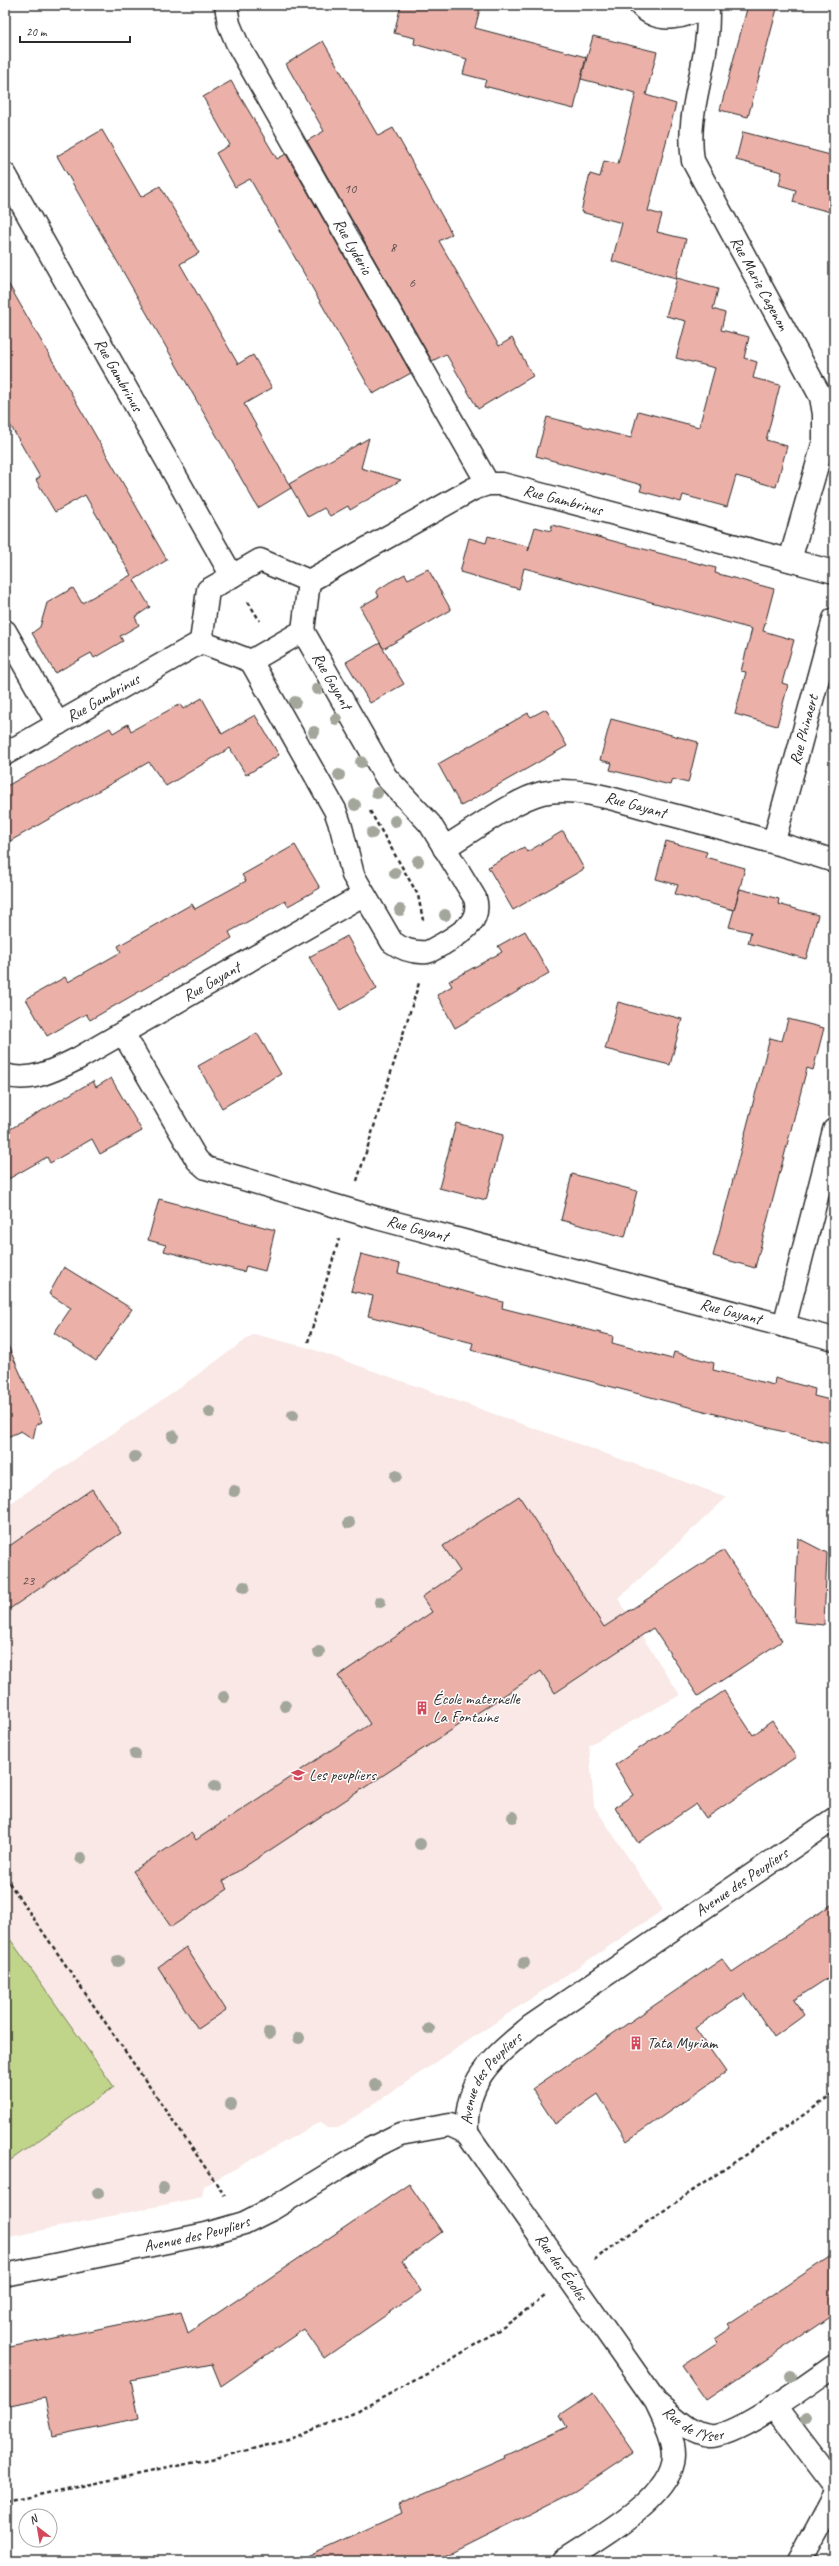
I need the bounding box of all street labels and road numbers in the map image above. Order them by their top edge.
street label: Rue Lyderic [329,215,377,279]
street label: Rue Marie Cagenon [726,233,794,335]
street label: Rue Gambrinus [90,335,148,417]
street label: Rue Gambrinus [521,480,606,521]
street label: Rue Gayant [308,649,358,715]
street label: Rue Gambrinus [63,668,145,727]
street label: Rue Phinaert [785,691,823,767]
street label: Rue Gayant [603,787,671,824]
street label: Rue Gayant [180,956,246,1006]
street label: Rue Gayant [385,1211,453,1247]
street label: Rue Gayant [698,1294,766,1330]
street label: Avenue des Peupliers [691,1842,793,1921]
street label: Avenue des Peupliers [457,2027,527,2125]
street label: Avenue des Peupliers [142,2211,255,2256]
street label: Rue des Écoles [531,2230,593,2306]
street label: Rue de l'Yser [659,2402,727,2446]

